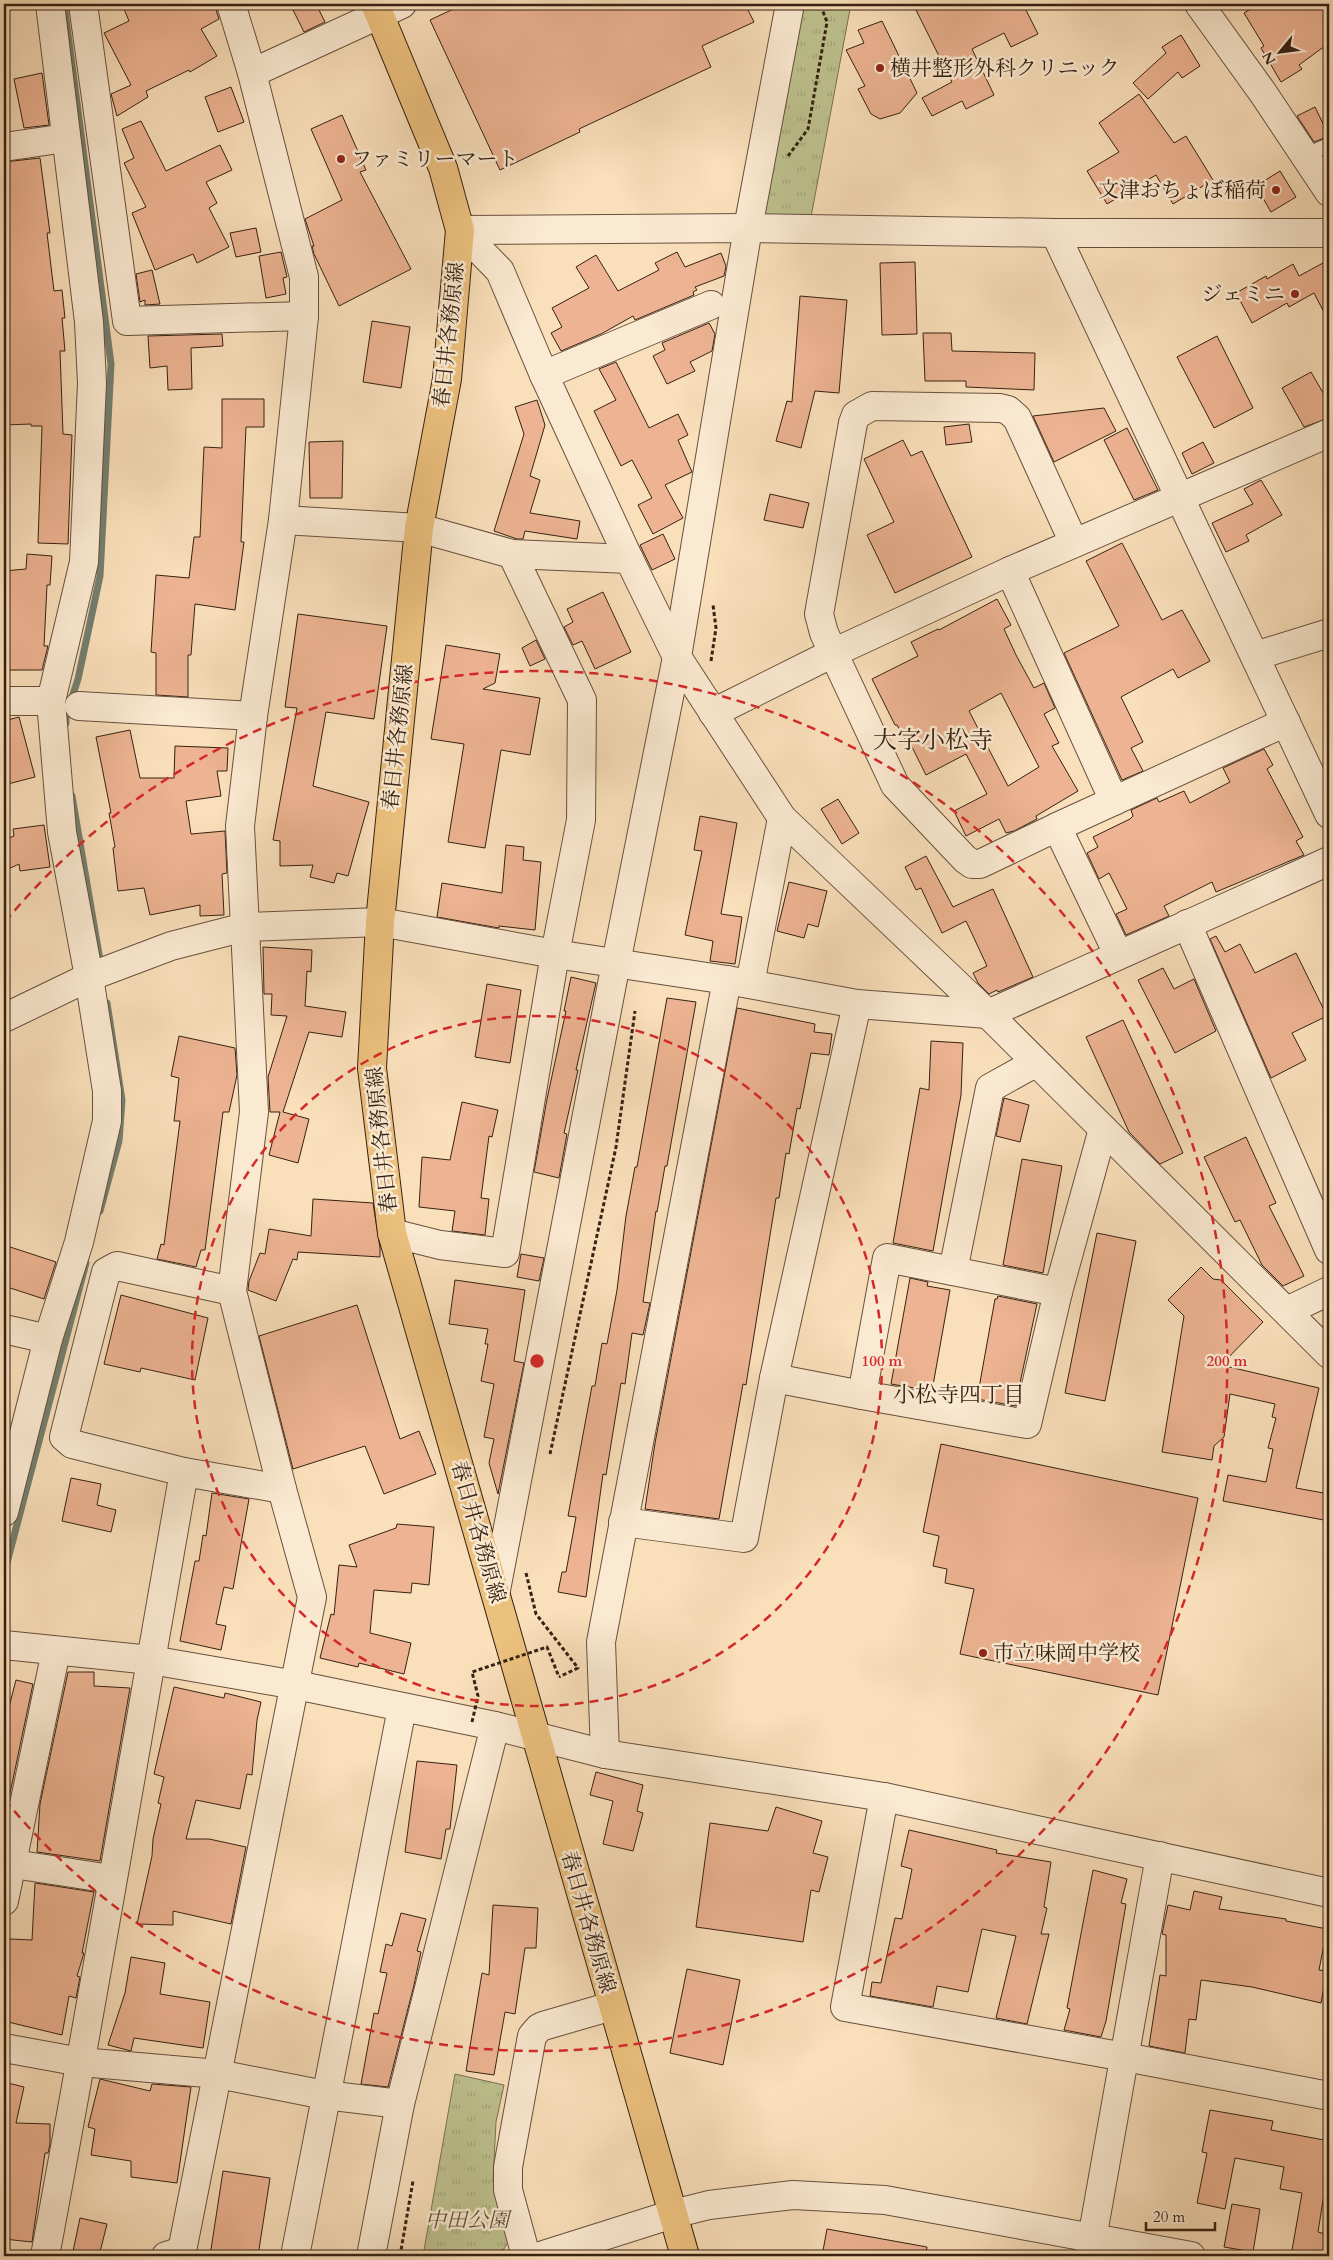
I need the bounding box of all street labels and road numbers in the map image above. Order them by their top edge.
street label: 春日井各務原線 [427,260,471,410]
street label: 春日井各務原線 [376,662,420,812]
street label: 春日井各務原線 [360,1065,404,1215]
street label: 春日井各務原線 [444,1457,512,1607]
street label: 春日井各務原線 [554,1847,622,1997]

